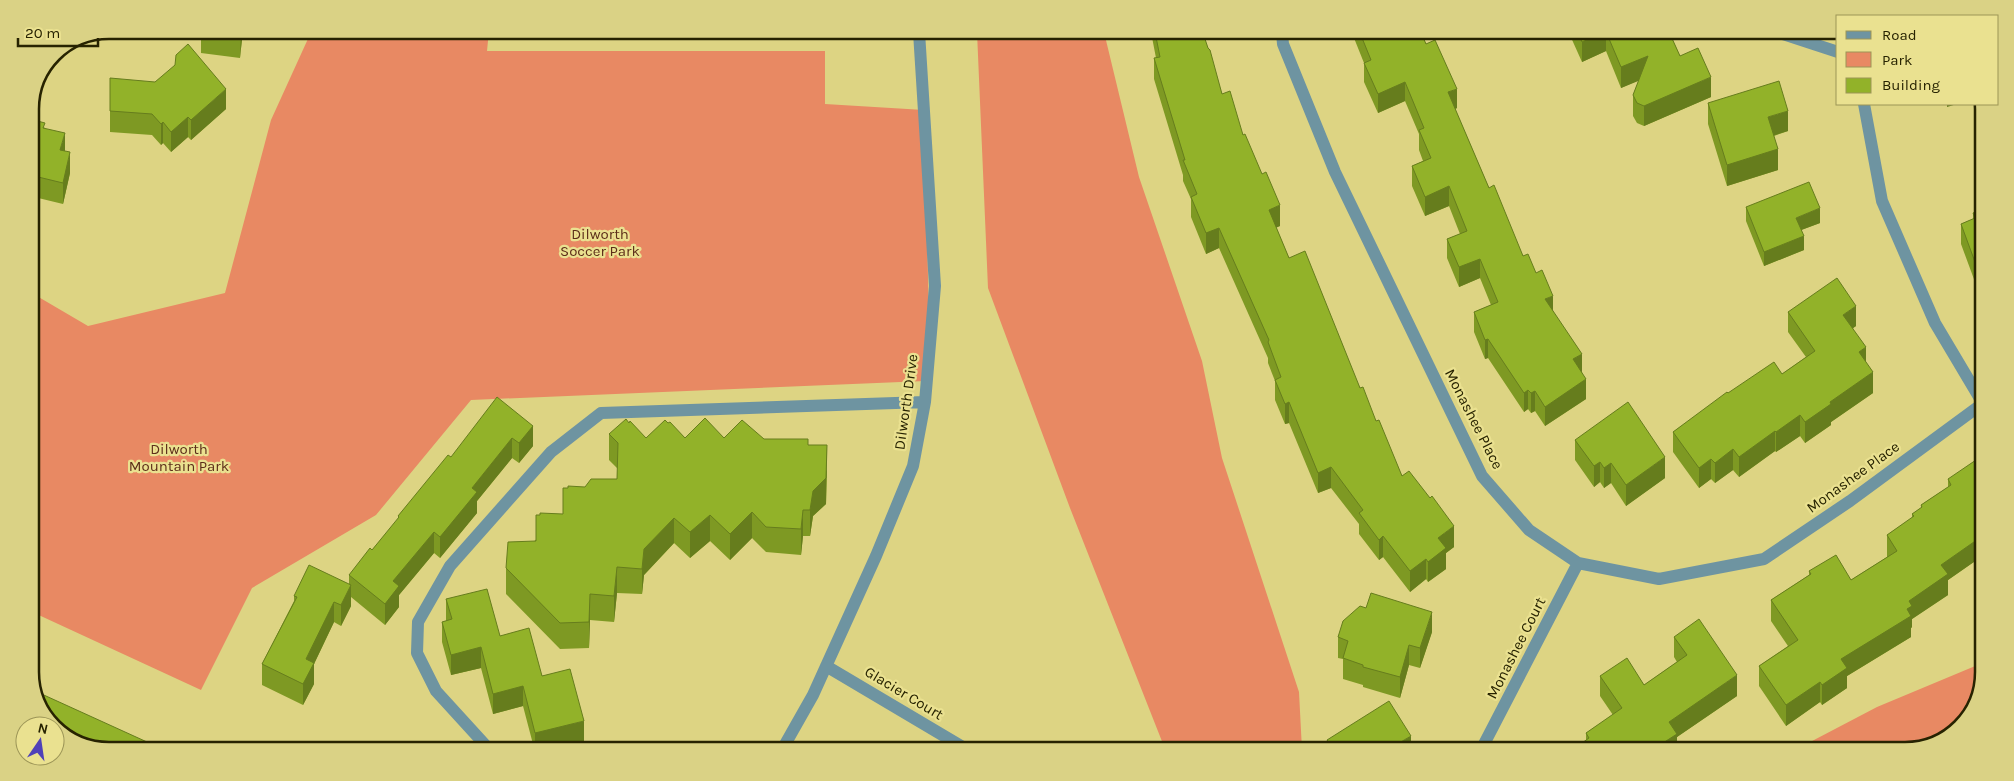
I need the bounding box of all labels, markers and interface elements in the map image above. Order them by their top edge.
scale bar [18,15,98,47]
legend [1836,15,1999,105]
text: 20 m [25,24,60,42]
text: Road [1882,26,1917,44]
text: Park [1882,51,1912,69]
text: Building [1882,76,1940,94]
park label: Dilworth Soccer Park [560,225,640,260]
street label: Dilworth Drive [890,353,922,451]
street label: Monashee Place [1441,366,1507,472]
street label: Monashee Place [1803,437,1903,517]
park label: Dilworth Mountain Park [129,440,229,475]
street label: Monashee Court [1483,594,1550,702]
street label: Glacier Court [861,662,947,724]
north arrow [15,716,65,766]
text: N [36,719,50,738]

